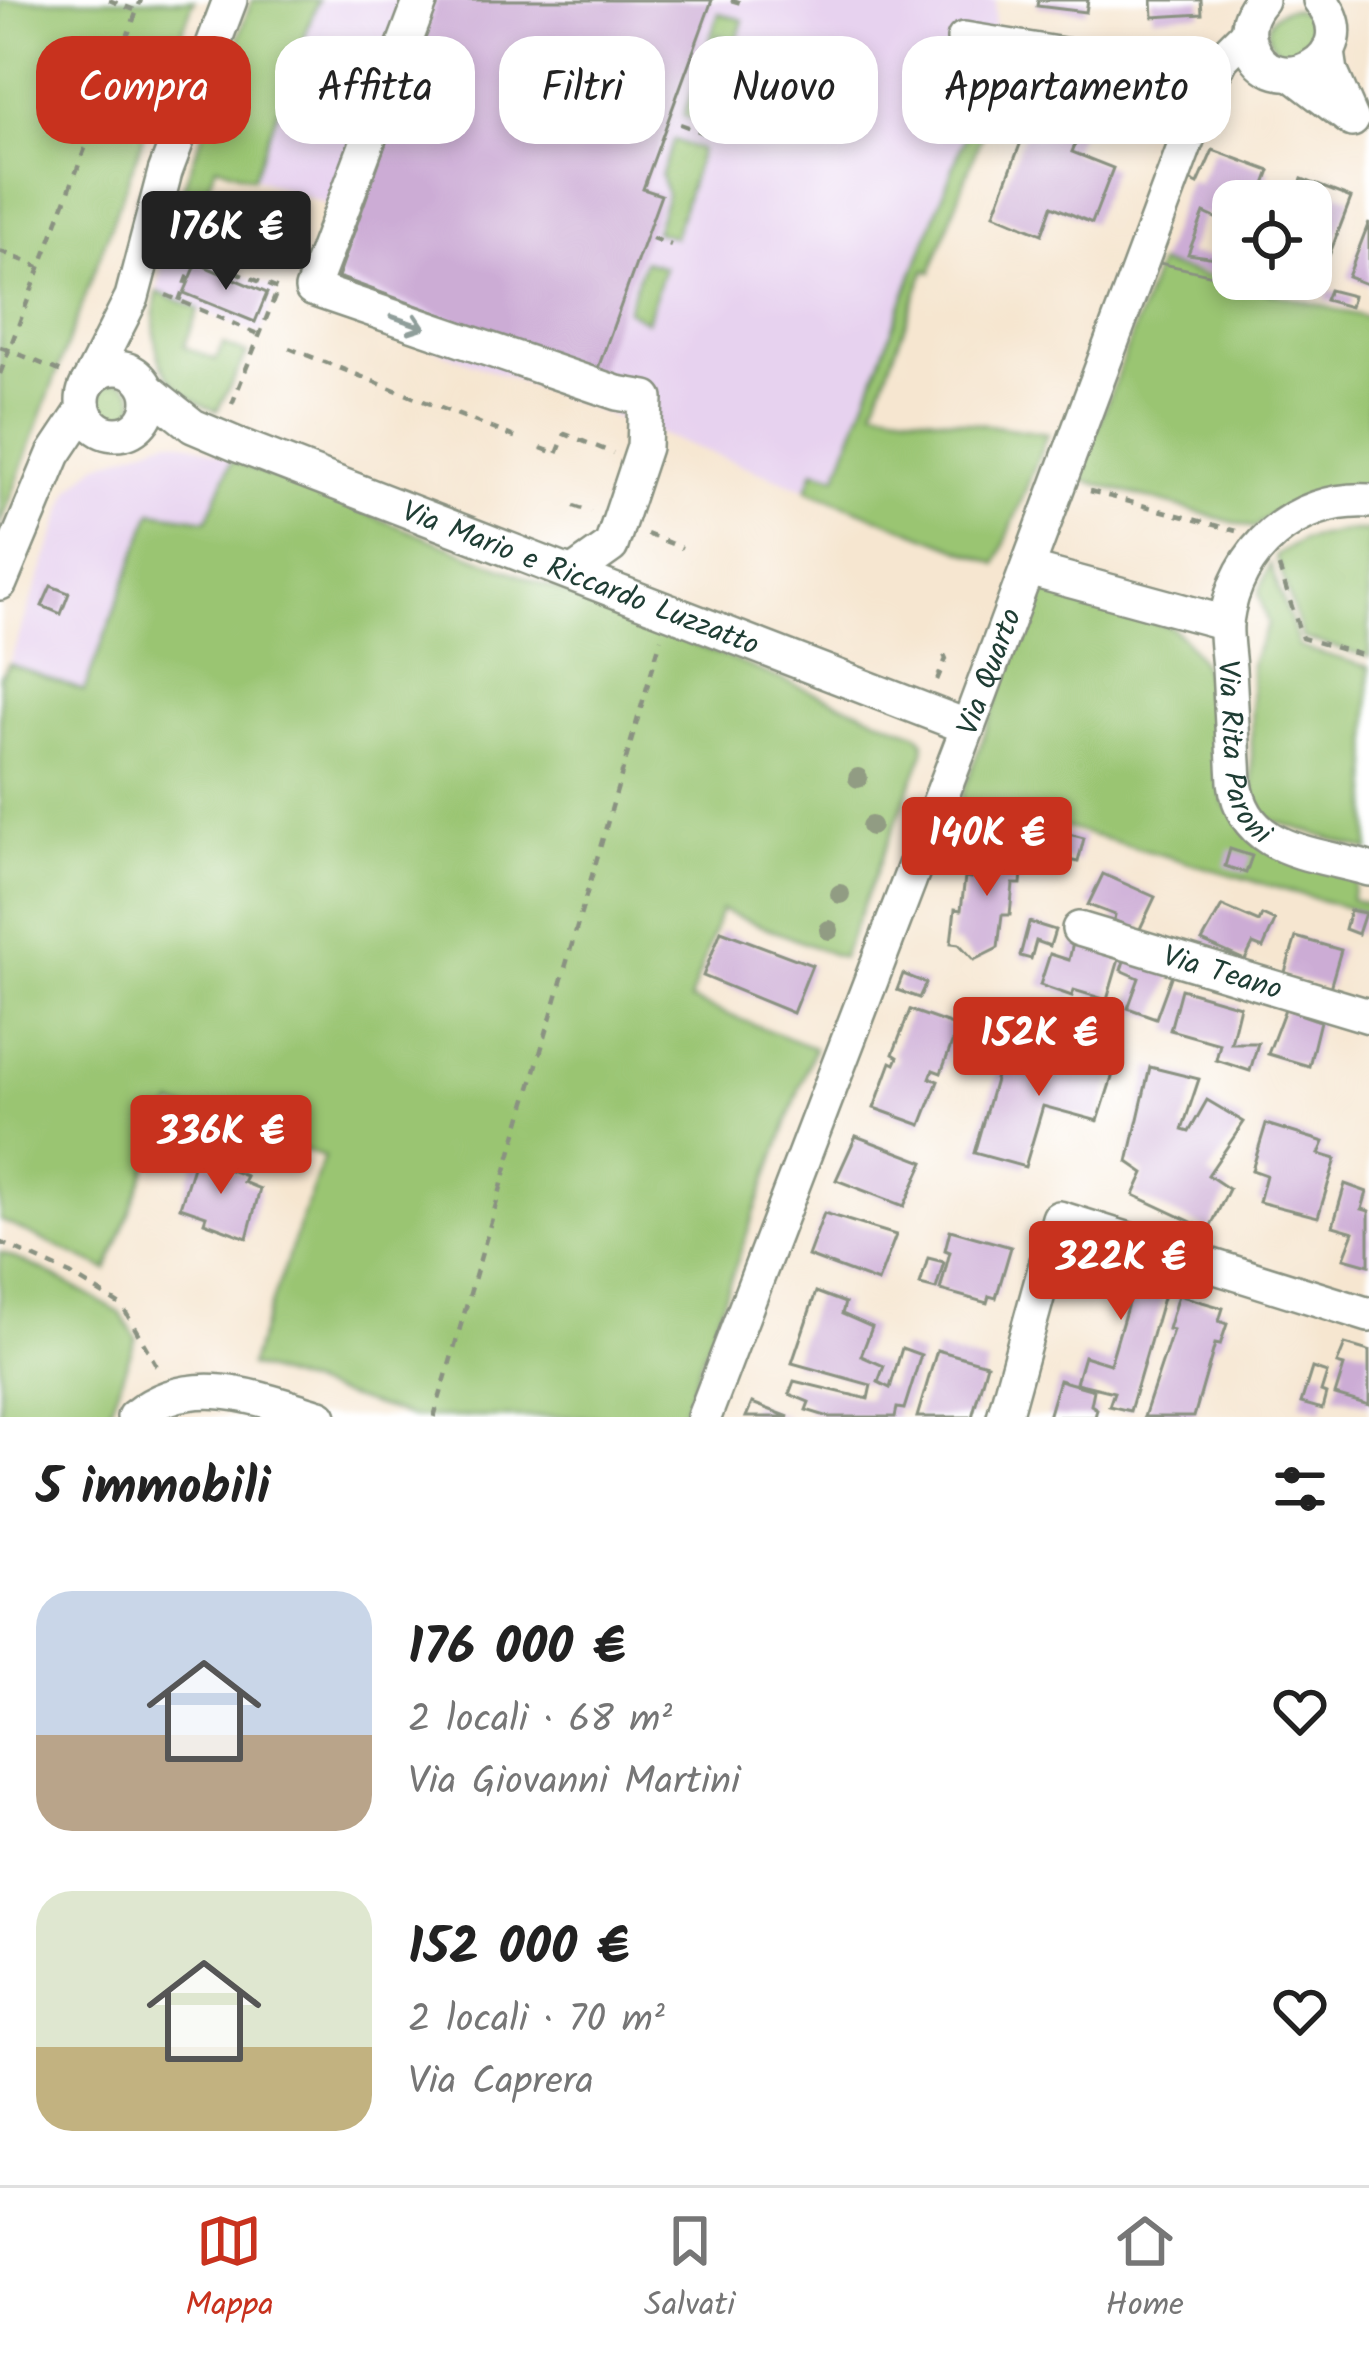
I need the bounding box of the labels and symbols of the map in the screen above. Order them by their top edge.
pin: 176K € [128,191,324,293]
one-way arrow [388,312,426,334]
street label: Via Mario e Riccardo Luzzatto [395,489,766,670]
street label: Via Quarto [945,602,1036,742]
street label: Via Rita Paroni [1202,659,1282,860]
pin: 140K € [889,797,1085,899]
street label: Via Teano [1157,933,1288,1015]
pin: 152K € [941,997,1137,1099]
pin: 336K € [123,1095,319,1197]
pin: 322K € [1023,1221,1219,1323]

